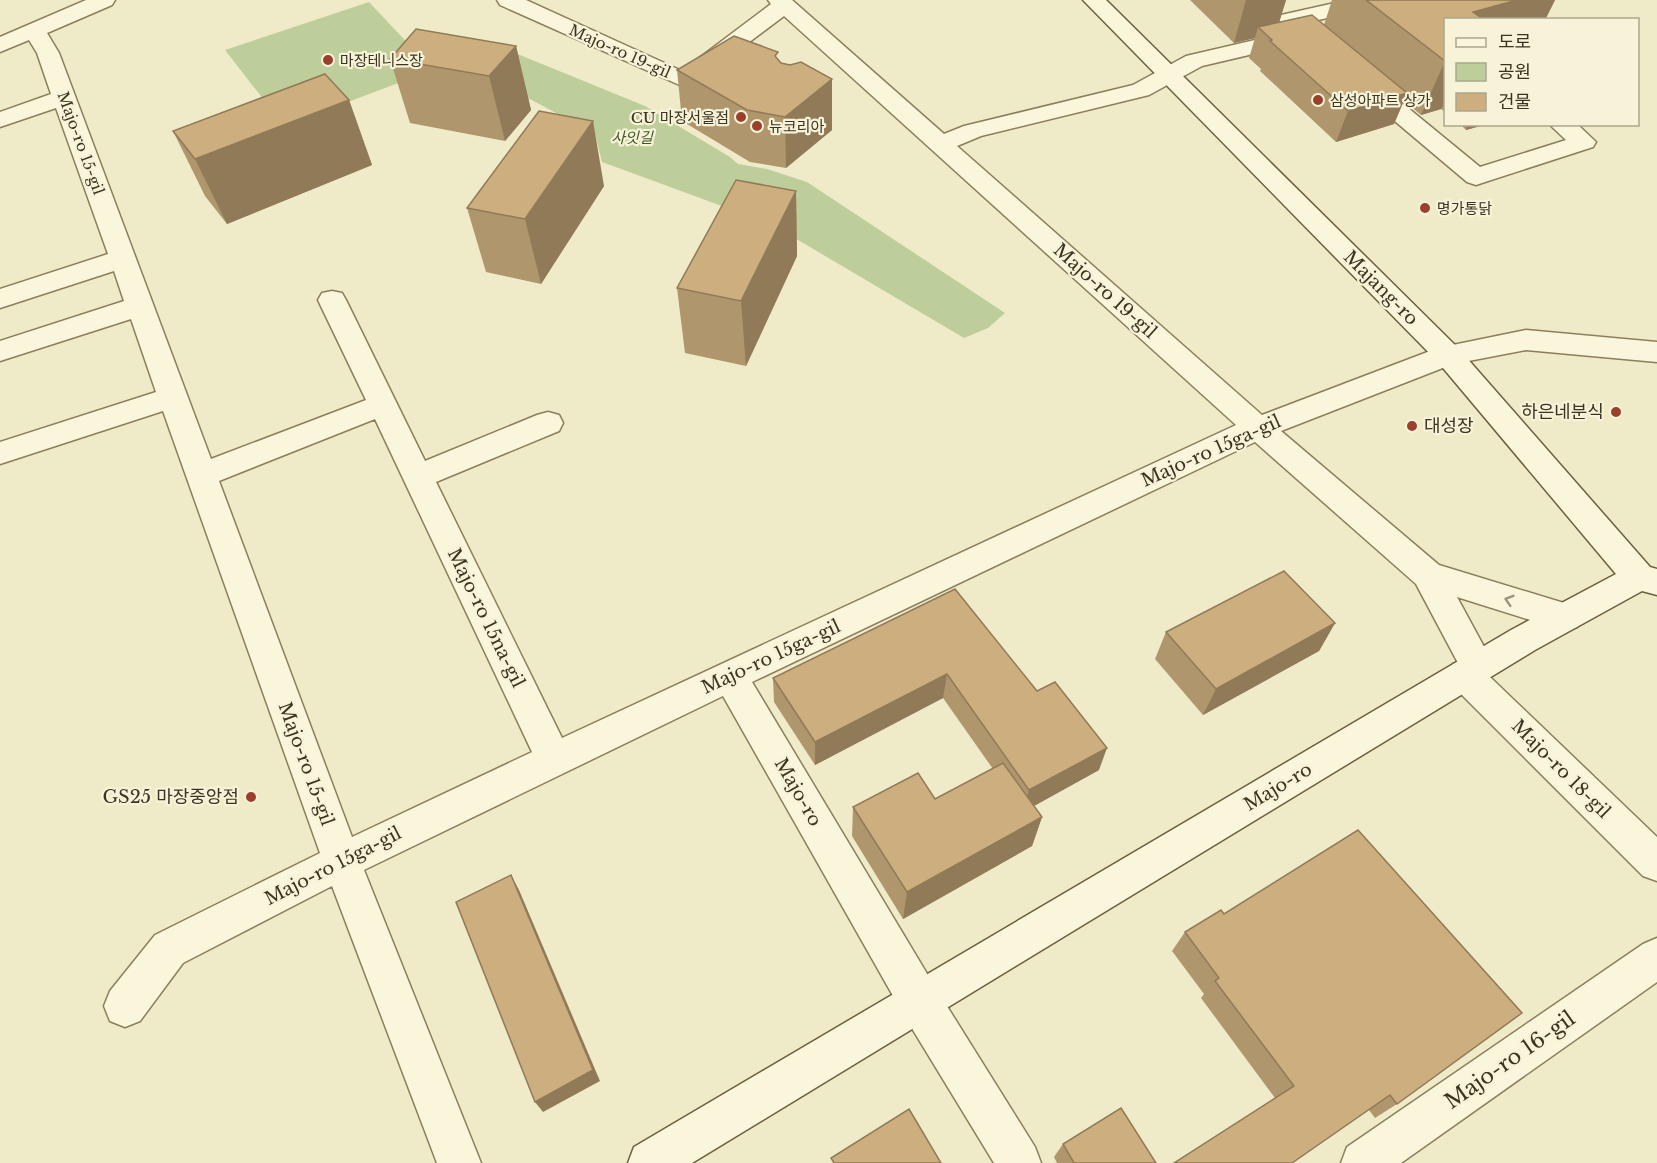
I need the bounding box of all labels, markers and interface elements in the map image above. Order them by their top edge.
legend [1444,18,1639,126]
street label: Majo-ro 19-gil [566,20,674,82]
text: 도로 [1498,31,1531,53]
place label: 마장테니스장 [340,51,423,70]
marker: 마장테니스장 [321,53,335,67]
text: 공원 [1498,61,1531,83]
street label: Majo-ro 15-gil [54,89,108,197]
place label: 삼성아파트 상가 [1330,91,1431,110]
text: 건물 [1498,91,1531,113]
marker: 삼성아파트 상가 [1311,93,1325,107]
place label: CU 마장서울점 [631,108,729,127]
marker: CU 마장서울점 [734,110,748,124]
place label: 뉴코리아 [769,117,824,136]
marker: 뉴코리아 [750,119,764,133]
park label: 사잇길 [611,128,654,147]
place label: 명가통닭 [1437,199,1492,218]
marker: 명가통닭 [1418,201,1432,215]
street label: Majo-ro 19-gil [1049,239,1161,343]
street label: Majang-ro [1339,246,1423,330]
place label: 하은네분식 [1521,401,1604,423]
marker: 하은네분식 [1609,405,1623,419]
street label: Majo-ro 15ga-gil [1138,410,1284,492]
place label: 대성장 [1424,415,1474,437]
marker: 대성장 [1405,419,1419,433]
street label: Majo-ro 15na-gil [443,545,529,691]
one-way arrow [1504,595,1515,607]
street label: Majo-ro 15ga-gil [698,615,844,699]
street label: Majo-ro 15-gil [273,699,339,829]
street label: Majo-ro 18-gil [1507,715,1615,823]
street label: Majo-ro [770,754,826,830]
street label: Majo-ro [1240,758,1316,816]
place label: GS25 마장중앙점 [102,786,239,808]
marker: GS25 마장중앙점 [244,790,258,804]
street label: Majo-ro 15ga-gil [261,822,405,910]
street label: Majo-ro 16-gil [1440,1005,1580,1115]

